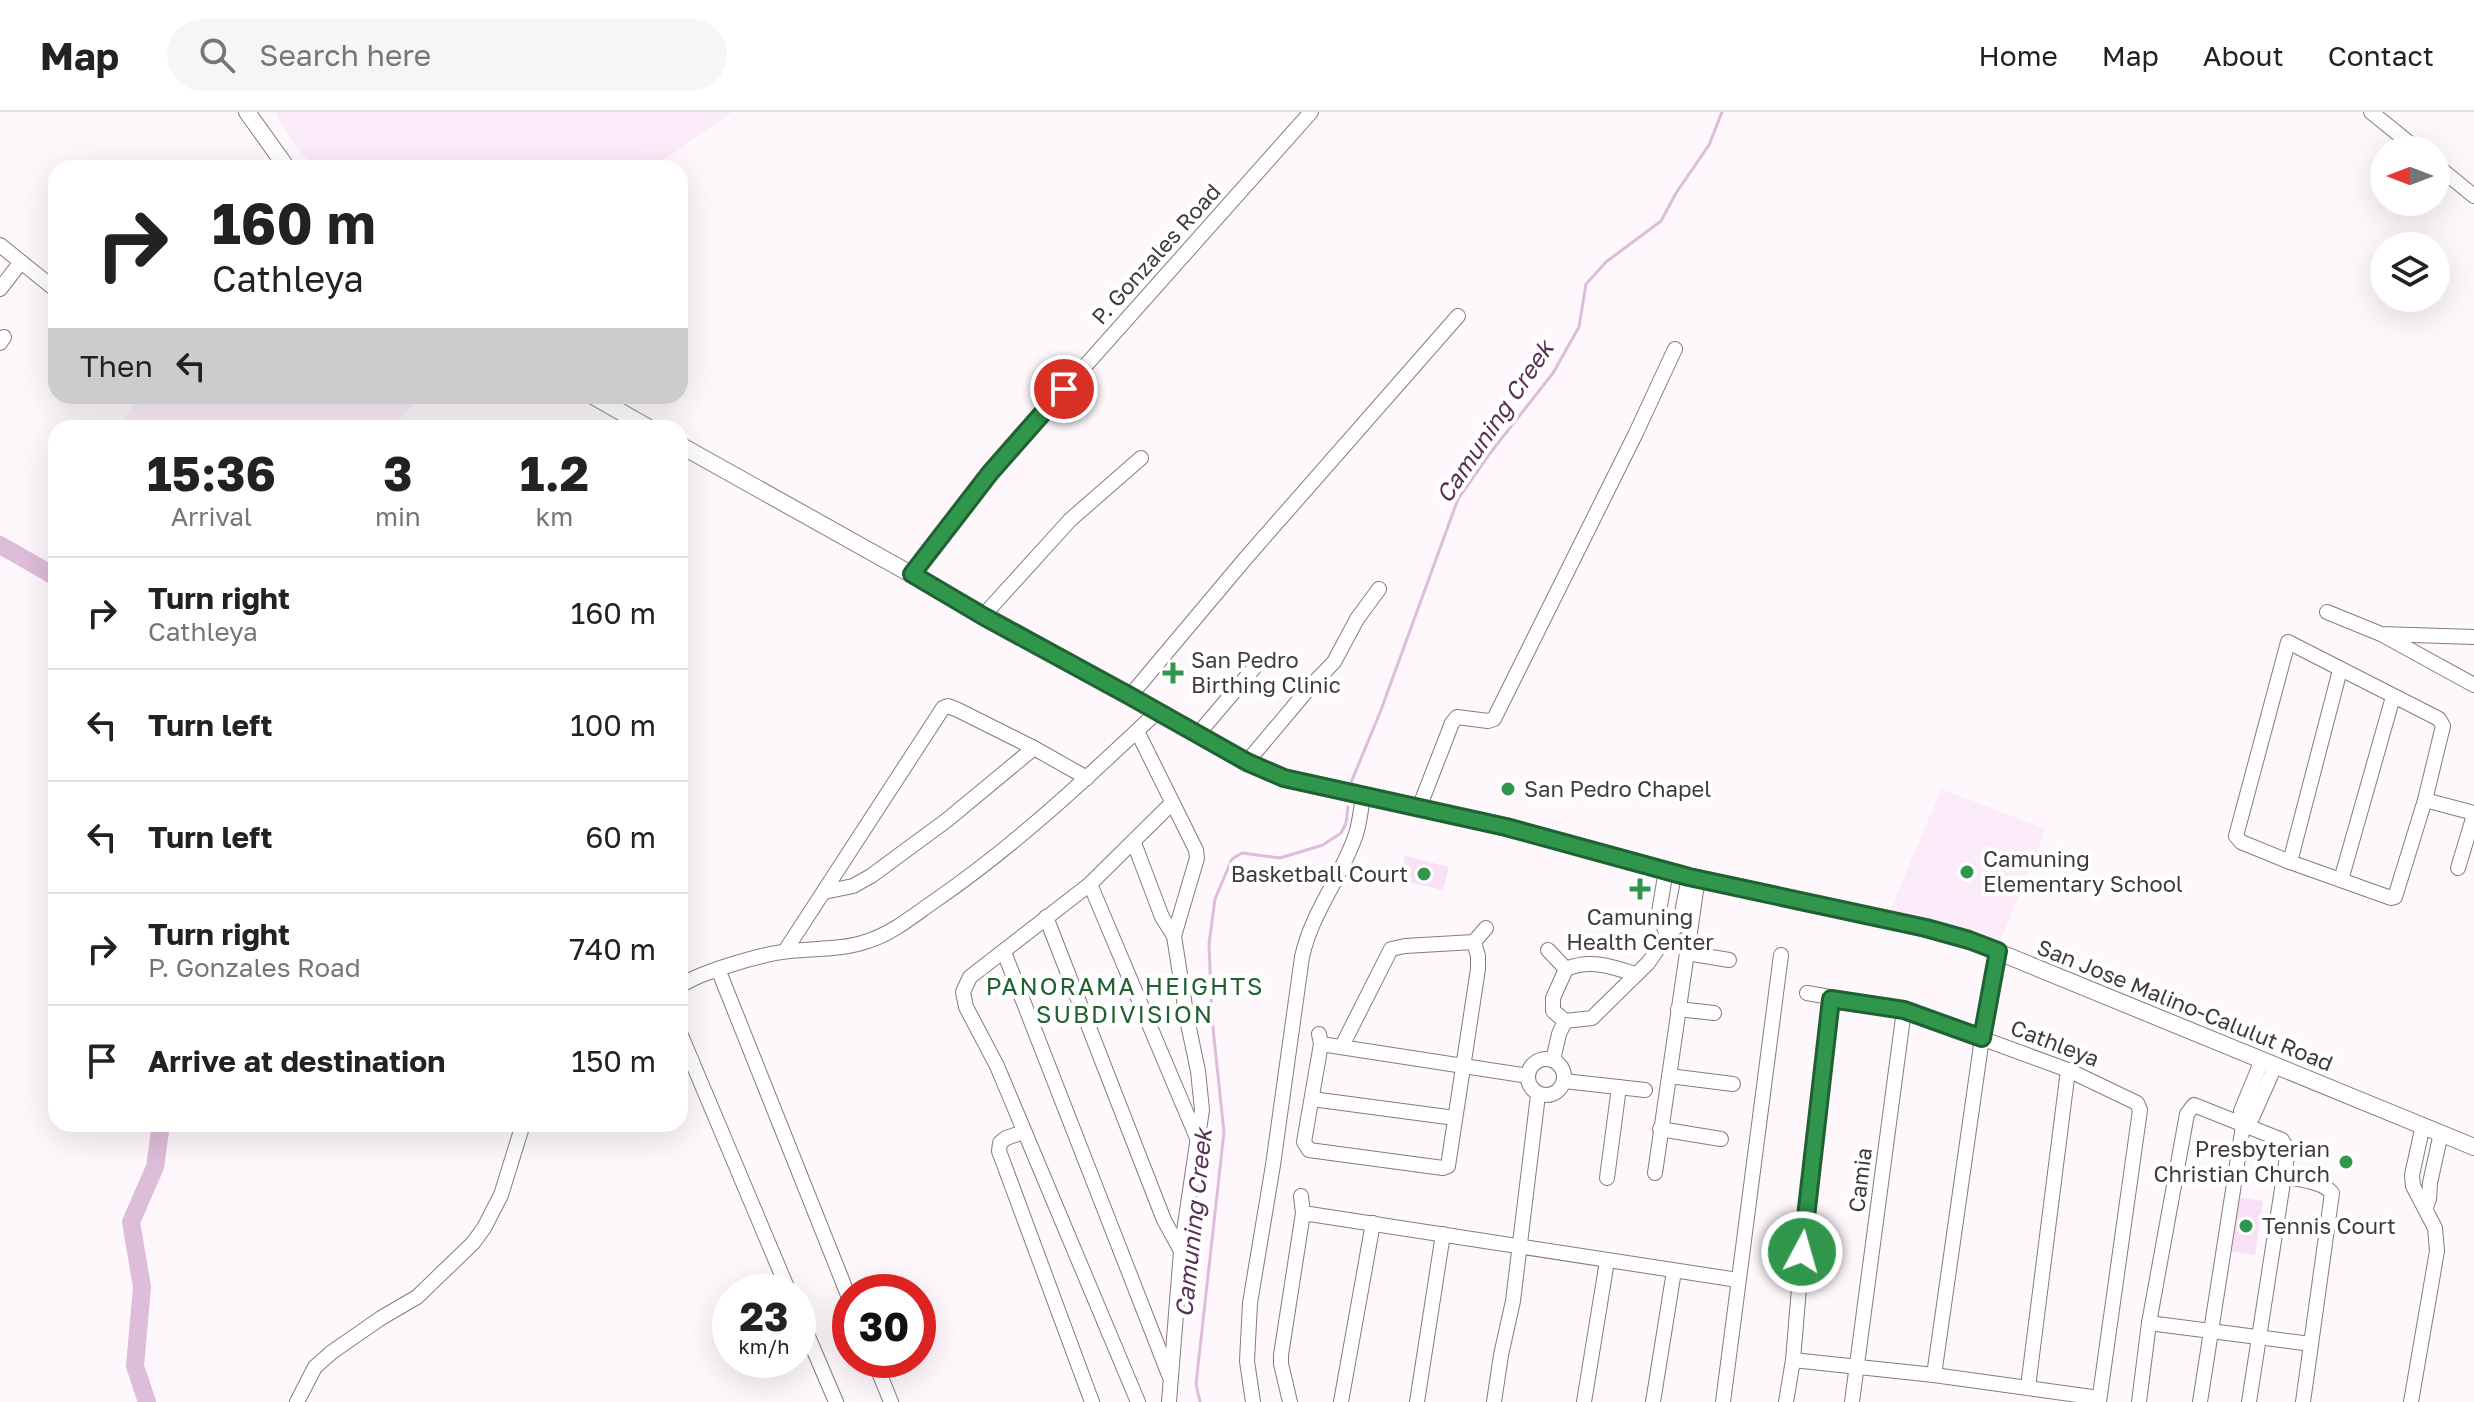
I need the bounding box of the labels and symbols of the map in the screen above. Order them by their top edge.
north arrow [2370,136,2450,216]
street label: P. Gonzales Road [1085,178,1226,330]
water label: Camuning Creek [1429,333,1561,508]
pin [1030,355,1098,423]
place label: San Pedro Birthing Clinic [1191,646,1341,698]
marker: San Pedro Birthing Clinic [1162,662,1184,684]
place label: San Pedro Chapel [1524,775,1711,802]
marker: San Pedro Chapel [1499,780,1517,798]
place label: Camuning Elementary School [1983,845,2183,897]
place label: Basketball Court [1231,860,1408,887]
marker: Camuning Elementary School [1958,863,1976,881]
marker: Basketball Court [1415,865,1433,883]
marker: Camuning Health Center [1629,878,1651,900]
place label: Camuning Health Center [1566,903,1714,955]
street label: San Jose Malino-Calulut Road [2033,933,2337,1076]
district label: PANORAMA HEIGHTS SUBDIVISION [986,971,1264,1028]
street label: Cathleya [2007,1013,2103,1072]
water label: Camuning Creek [1168,1125,1218,1319]
place label: Presbyterian Christian Church [2154,1135,2330,1187]
street label: Camia [1842,1146,1877,1214]
marker: Presbyterian Christian Church [2337,1153,2355,1171]
position arrow [1760,1210,1844,1294]
place label: Tennis Court [2262,1212,2396,1239]
marker: Tennis Court [2237,1217,2255,1235]
speed limit sign: 30 [832,1274,936,1378]

